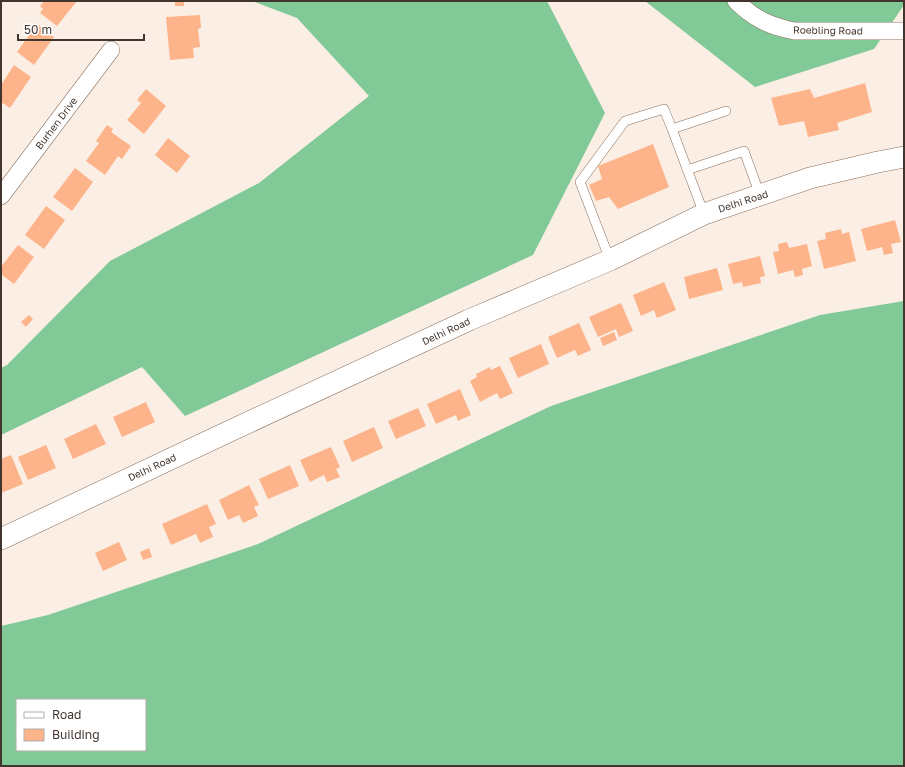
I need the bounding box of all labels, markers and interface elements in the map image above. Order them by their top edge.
scale bar [18,16,144,42]
text: 50 m [24,22,52,37]
street label: Roebling Road [793,23,863,37]
street label: Burhen Drive [33,94,80,151]
street label: Delhi Road [716,187,770,215]
street label: Delhi Road [420,315,472,347]
street label: Delhi Road [126,451,178,483]
legend [16,699,146,751]
text: Road [52,707,81,722]
text: Building [52,727,100,742]

